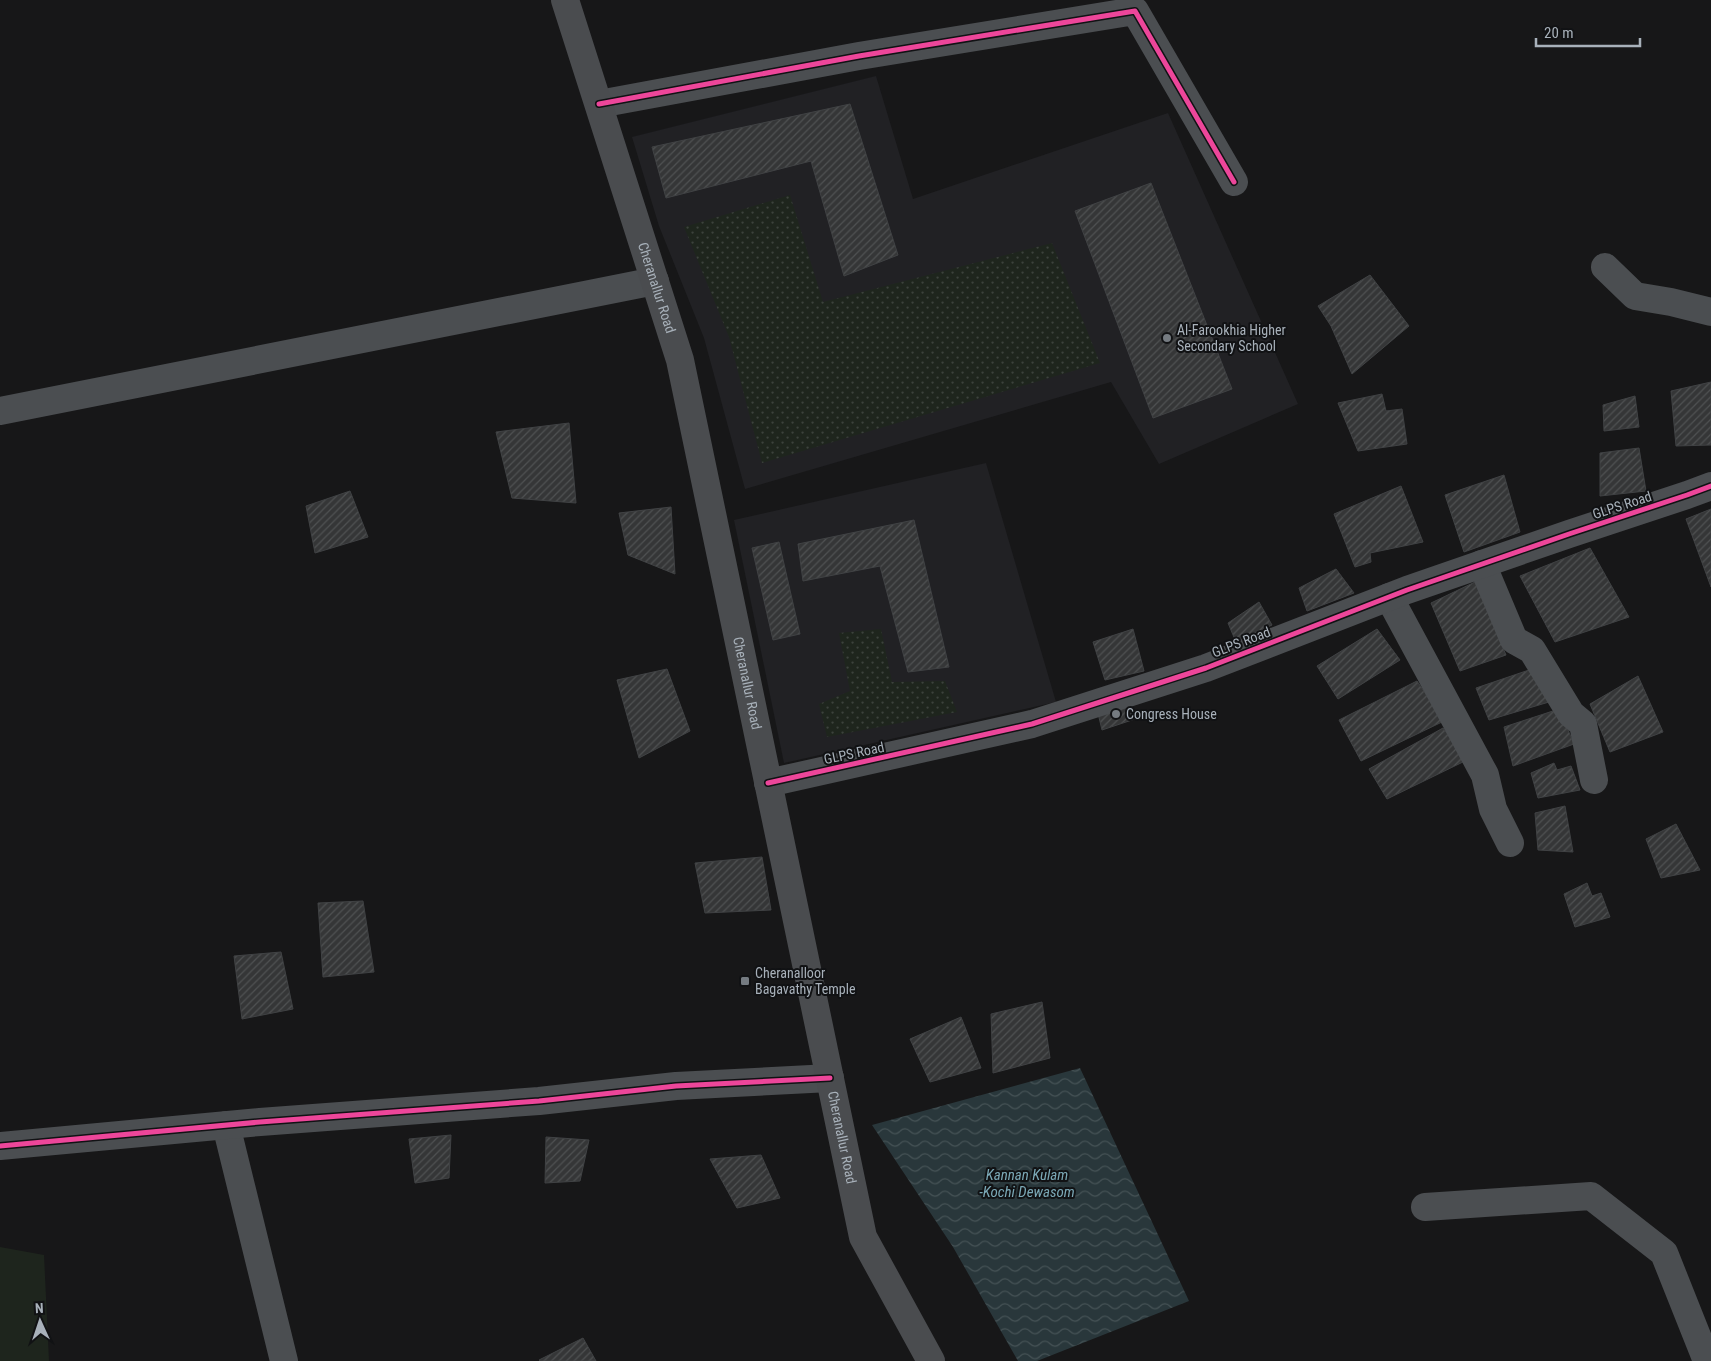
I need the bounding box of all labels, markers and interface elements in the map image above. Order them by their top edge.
scale bar [1536,15,1640,47]
text: 20 m [1544,24,1574,42]
street label: Cheranallur Road [635,240,679,335]
place label: Al-Farookhia Higher Secondary School [1177,322,1286,354]
marker: Al-Farookhia Higher Secondary School [1161,332,1173,344]
street label: GLPS Road [1590,488,1654,522]
street label: GLPS Road [1210,624,1272,660]
street label: Cheranallur Road [730,635,765,731]
place label: Congress House [1126,706,1217,722]
marker: Congress House [1110,708,1122,720]
street label: GLPS Road [822,739,886,767]
place label: Cheranalloor Bagavathy Temple [755,965,856,997]
marker: Cheranalloor Bagavathy Temple [739,975,751,987]
street label: Cheranallur Road [825,1090,860,1185]
water label: Kannan Kulam -Kochi Dewasom [979,1166,1075,1201]
north arrow [15,1296,65,1346]
text: N [35,1300,44,1316]

